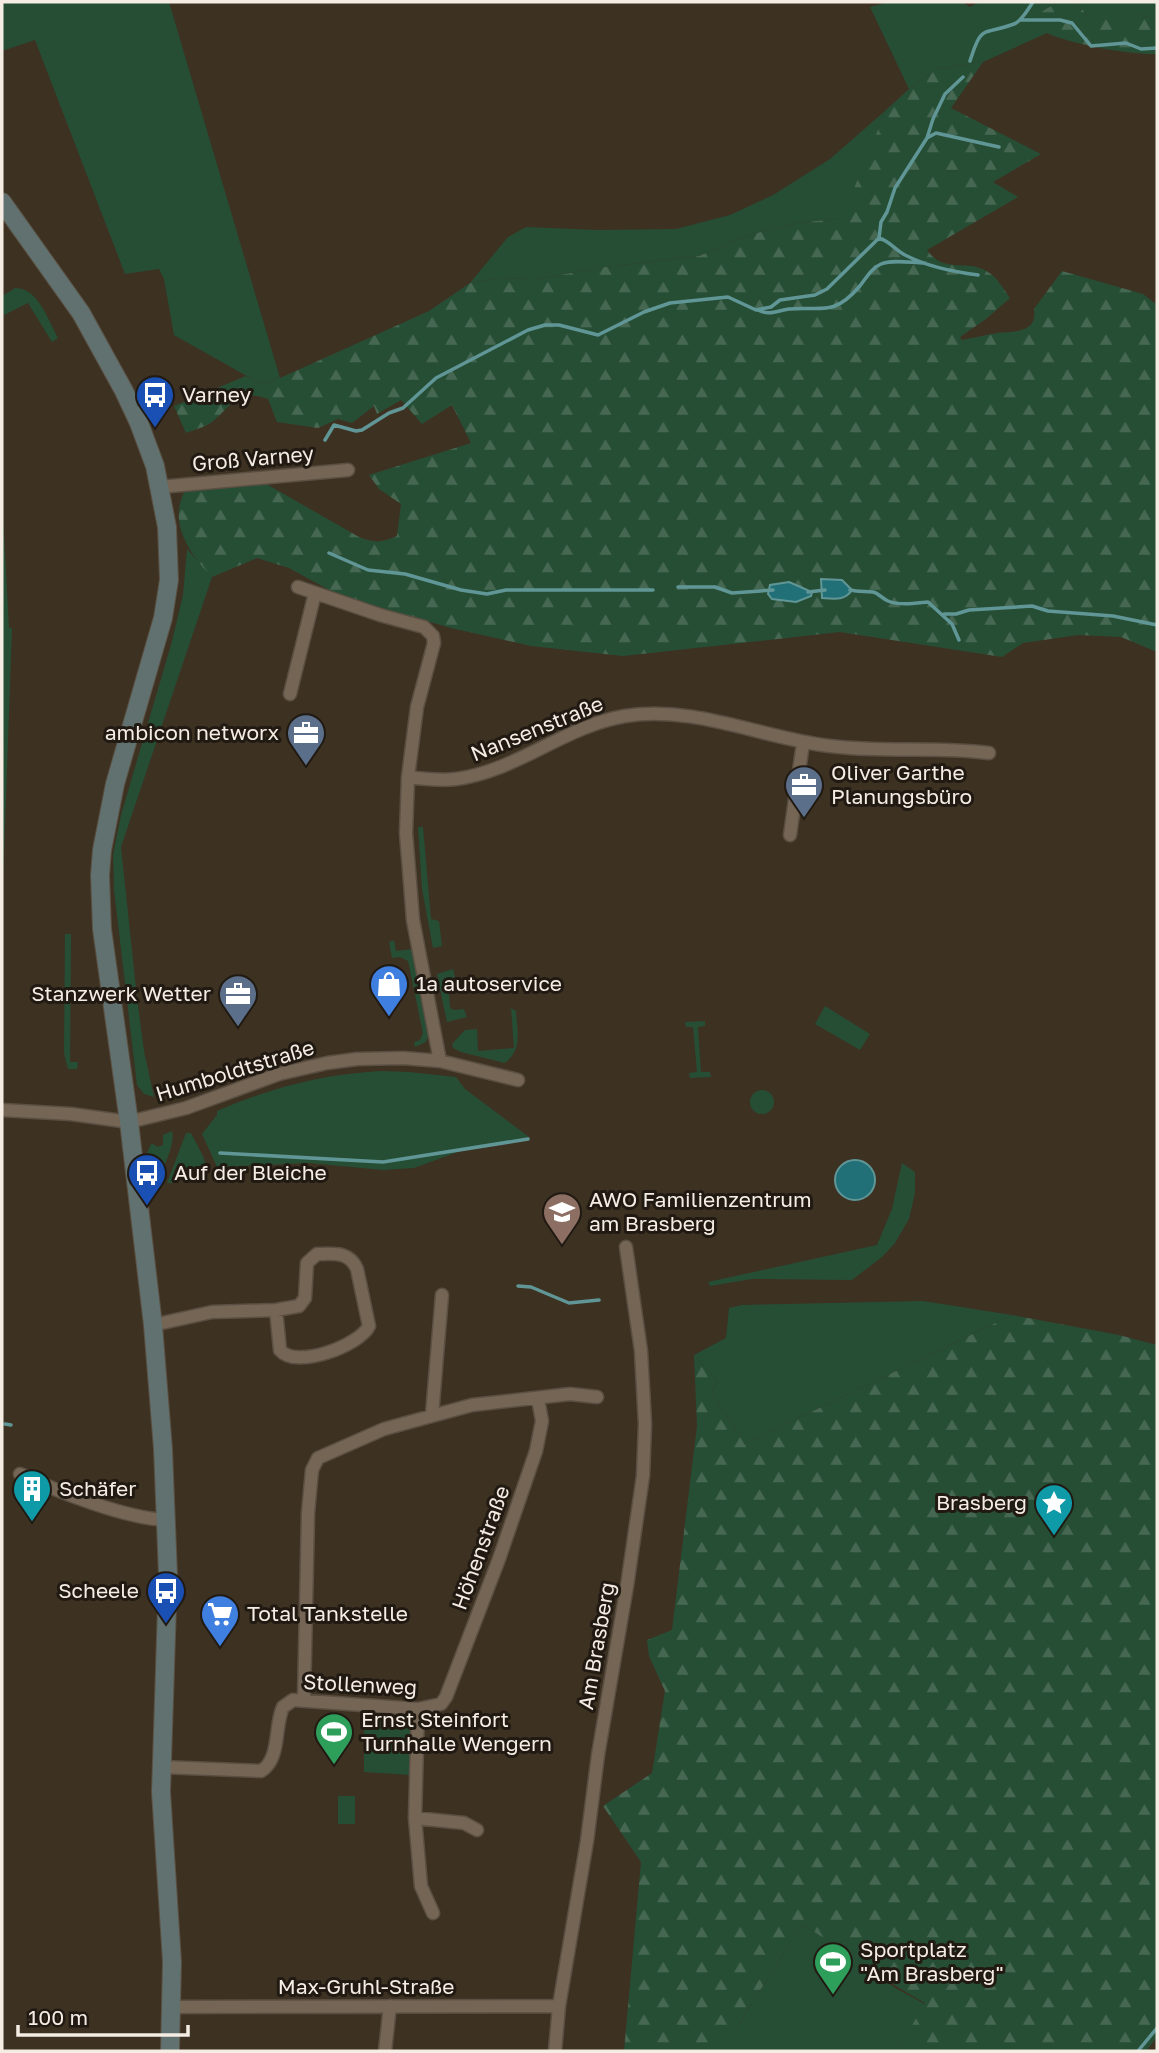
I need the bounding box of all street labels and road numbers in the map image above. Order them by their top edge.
street label: Groß Varney [191,440,315,476]
street label: Nansenstraße [467,690,607,766]
street label: Humboldtstraße [152,1034,317,1106]
street label: Höhenstraße [446,1482,515,1613]
street label: Am Brasberg [572,1580,620,1712]
street label: Stollenweg [302,1668,418,1700]
street label: Max-Gruhl-Straße [278,1973,454,1999]

